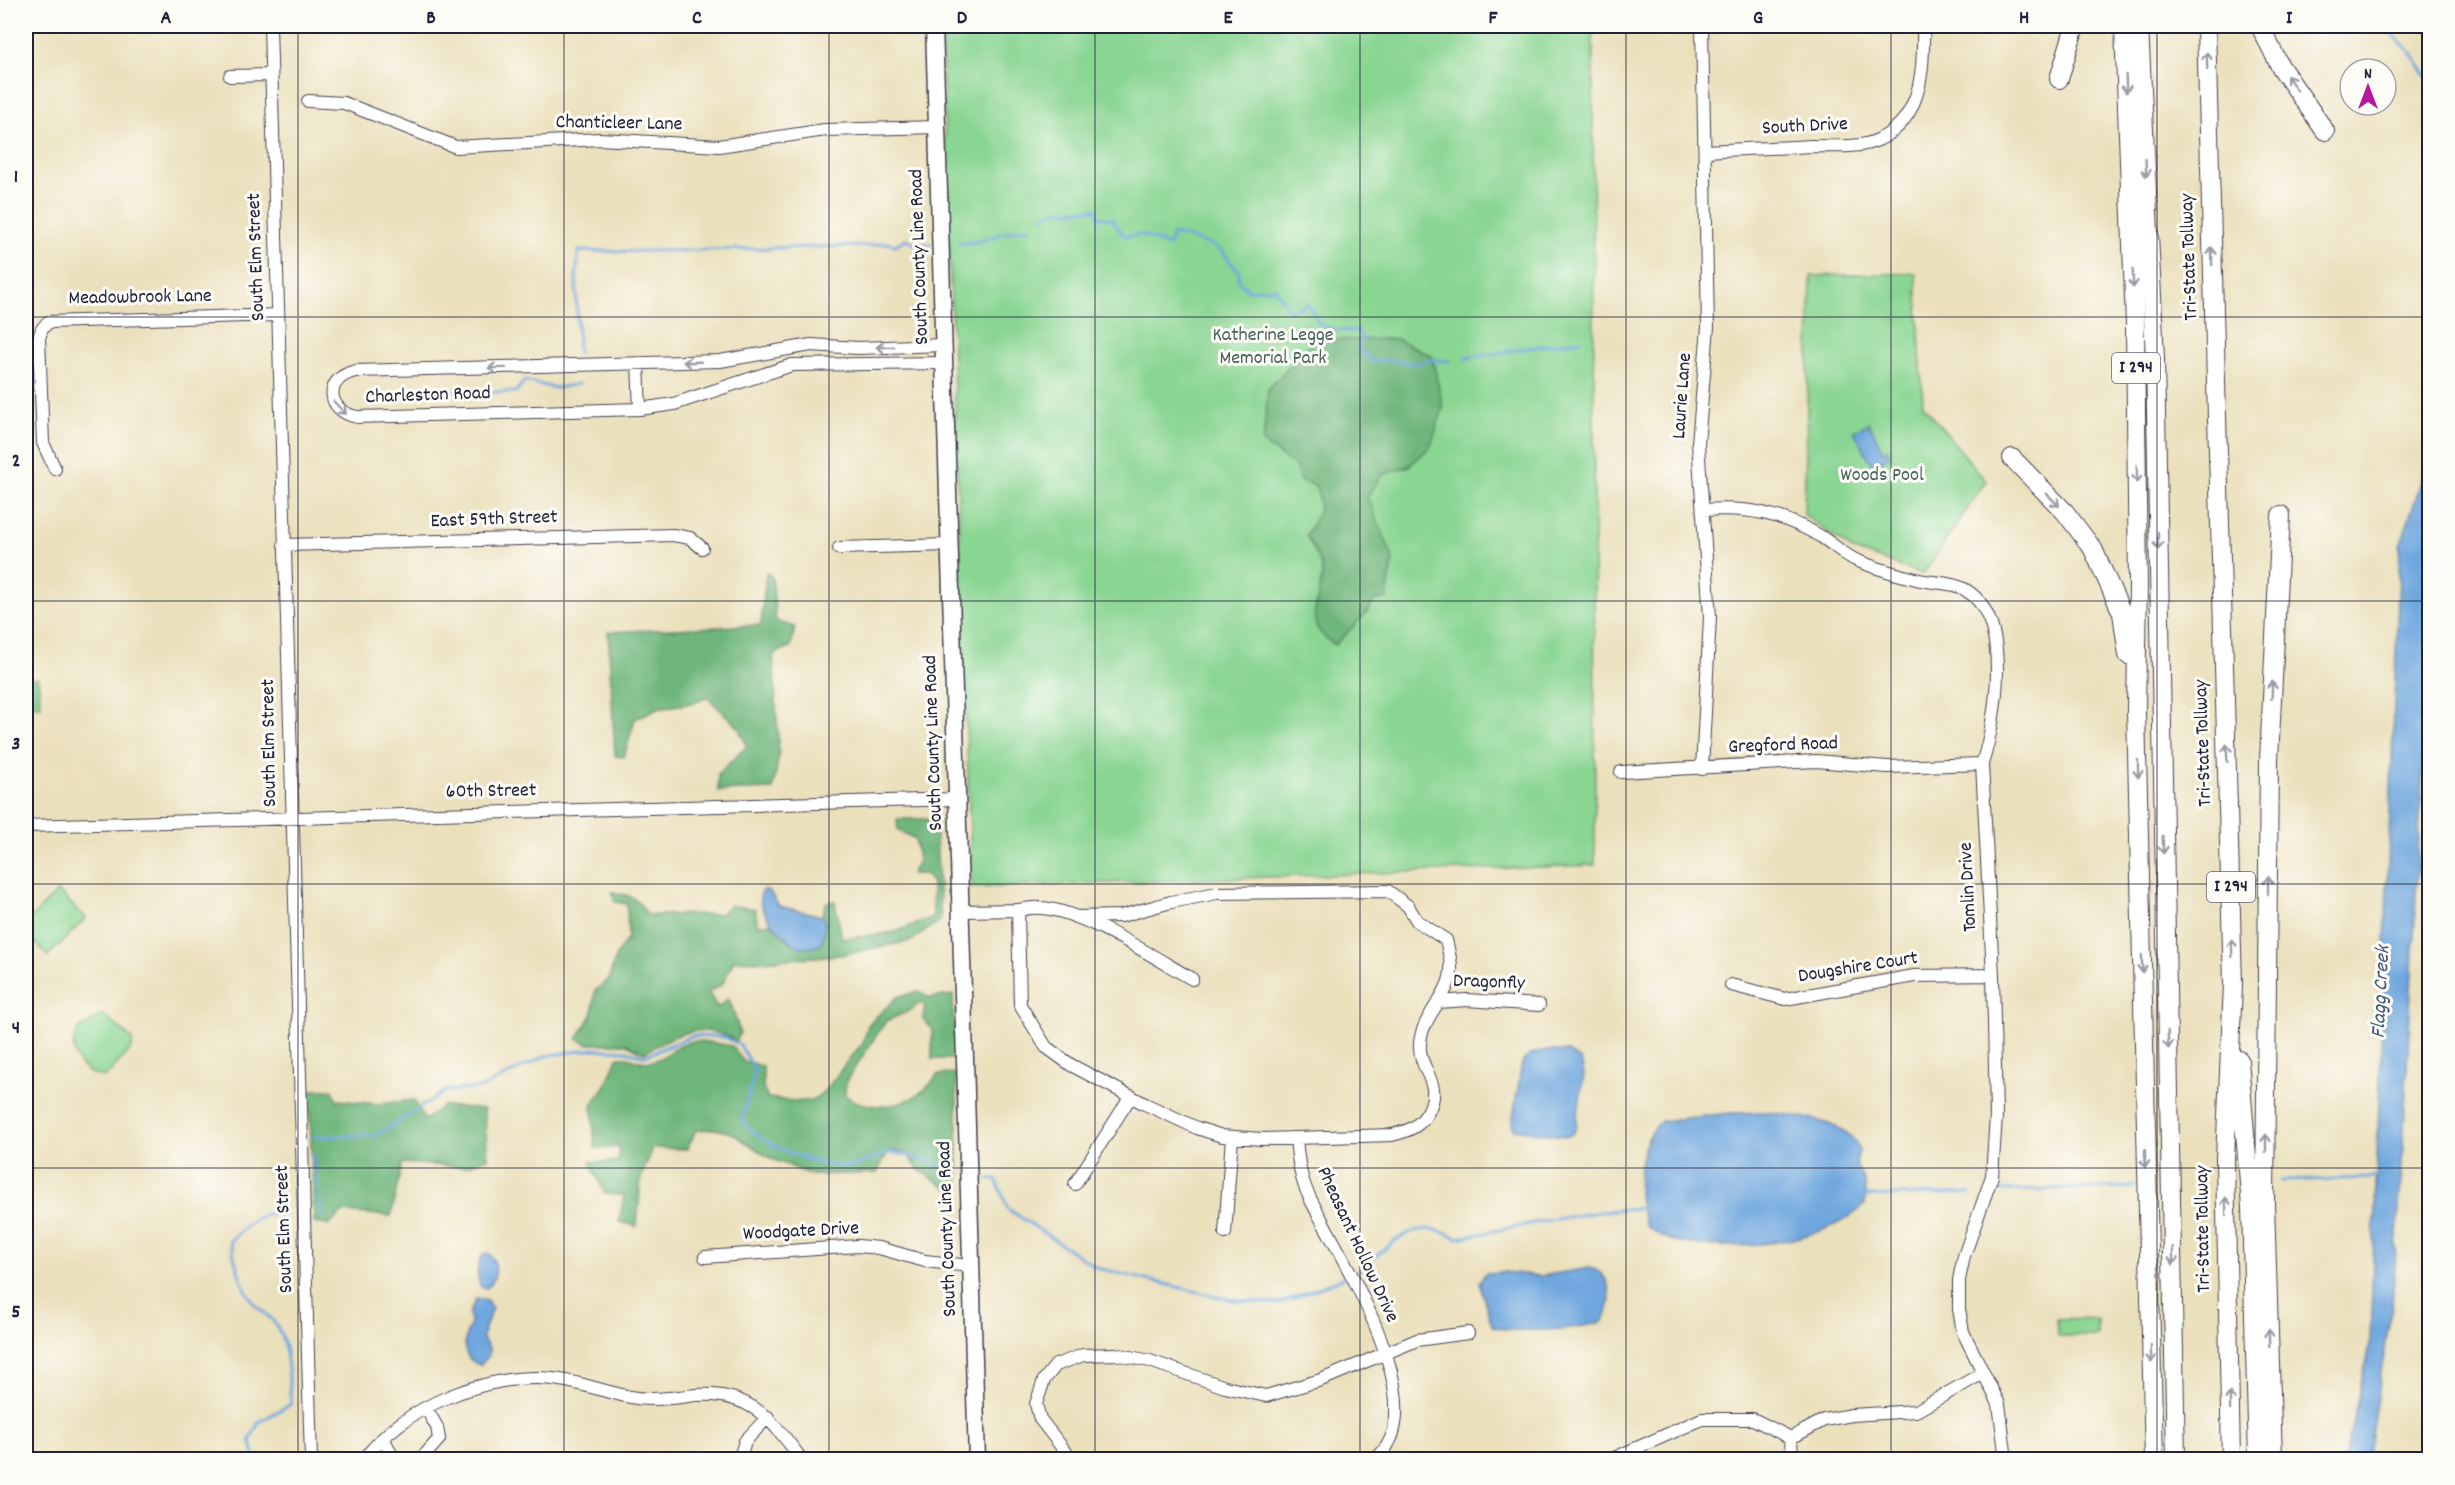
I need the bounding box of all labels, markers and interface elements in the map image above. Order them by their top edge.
text: A [161,5,172,33]
text: B [426,5,436,33]
text: C [692,5,702,33]
text: D [957,5,968,33]
text: E [1223,5,1233,33]
text: F [1489,5,1499,33]
text: G [1753,5,1763,33]
text: H [2019,5,2029,33]
text: I [2286,5,2293,33]
one-way arrow [2201,52,2213,72]
north arrow [2338,57,2398,117]
text: N [2364,63,2372,86]
one-way arrow [2121,73,2132,93]
one-way arrow [2286,76,2298,92]
street label: Chanticleer Lane [555,109,683,139]
street label: South Drive [1761,111,1849,143]
one-way arrow [2141,157,2152,177]
text: 1 [14,164,18,192]
street label: South County Line Road [903,169,937,345]
street label: South Elm Street [241,192,273,322]
street label: Tri-State Tollway [2174,192,2206,321]
one-way arrow [2206,247,2218,267]
one-way arrow [2128,268,2139,288]
street label: Meadowbrook Lane [68,283,212,313]
park label: Katherine Legge Memorial Park [1213,322,1334,373]
one-way arrow [875,342,895,353]
street label: Laurie Lane [1666,352,1700,440]
road number: I 294 [2112,353,2160,383]
one-way arrow [682,357,702,368]
one-way arrow [487,362,507,373]
street label: Charleston Road [365,380,491,412]
one-way arrow [333,401,348,415]
text: 2 [12,448,20,476]
park label: Woods Pool [1840,462,1924,490]
one-way arrow [2131,463,2143,483]
one-way arrow [2046,492,2061,507]
street label: East 59th Street [430,504,558,536]
one-way arrow [2152,531,2164,551]
street label: South County Line Road [917,655,951,831]
street label: Tri-State Tollway [2188,678,2220,807]
street label: South Elm Street [255,679,285,807]
one-way arrow [2267,681,2278,701]
street label: Gregford Road [1728,730,1838,762]
text: 3 [12,731,20,759]
one-way arrow [2221,744,2232,764]
one-way arrow [2132,759,2144,779]
street label: 60th Street [446,777,536,807]
one-way arrow [2157,835,2169,855]
street label: Tomlin Drive [1953,841,1985,932]
road number: I 294 [2207,872,2255,902]
one-way arrow [2262,876,2274,896]
one-way arrow [2227,939,2238,959]
water label: Flagg Creek [2365,943,2400,1039]
street label: Dougshire Court [1796,945,1920,991]
one-way arrow [2136,954,2148,974]
street label: Dragonfly [1452,968,1526,998]
text: 4 [12,1015,20,1043]
one-way arrow [2163,1029,2174,1049]
one-way arrow [2260,1134,2272,1154]
street label: South County Line Road [931,1141,965,1317]
one-way arrow [2140,1149,2151,1169]
street label: Pheasant Hollow Drive [1309,1163,1405,1328]
street label: South Elm Street [269,1164,301,1294]
street label: Tri-State Tollway [2189,1164,2219,1293]
one-way arrow [2220,1197,2232,1217]
street label: Woodgate Drive [742,1215,860,1249]
one-way arrow [2167,1245,2179,1265]
text: 5 [11,1299,21,1327]
one-way arrow [2263,1329,2275,1349]
one-way arrow [2145,1344,2157,1364]
one-way arrow [2224,1392,2236,1412]

